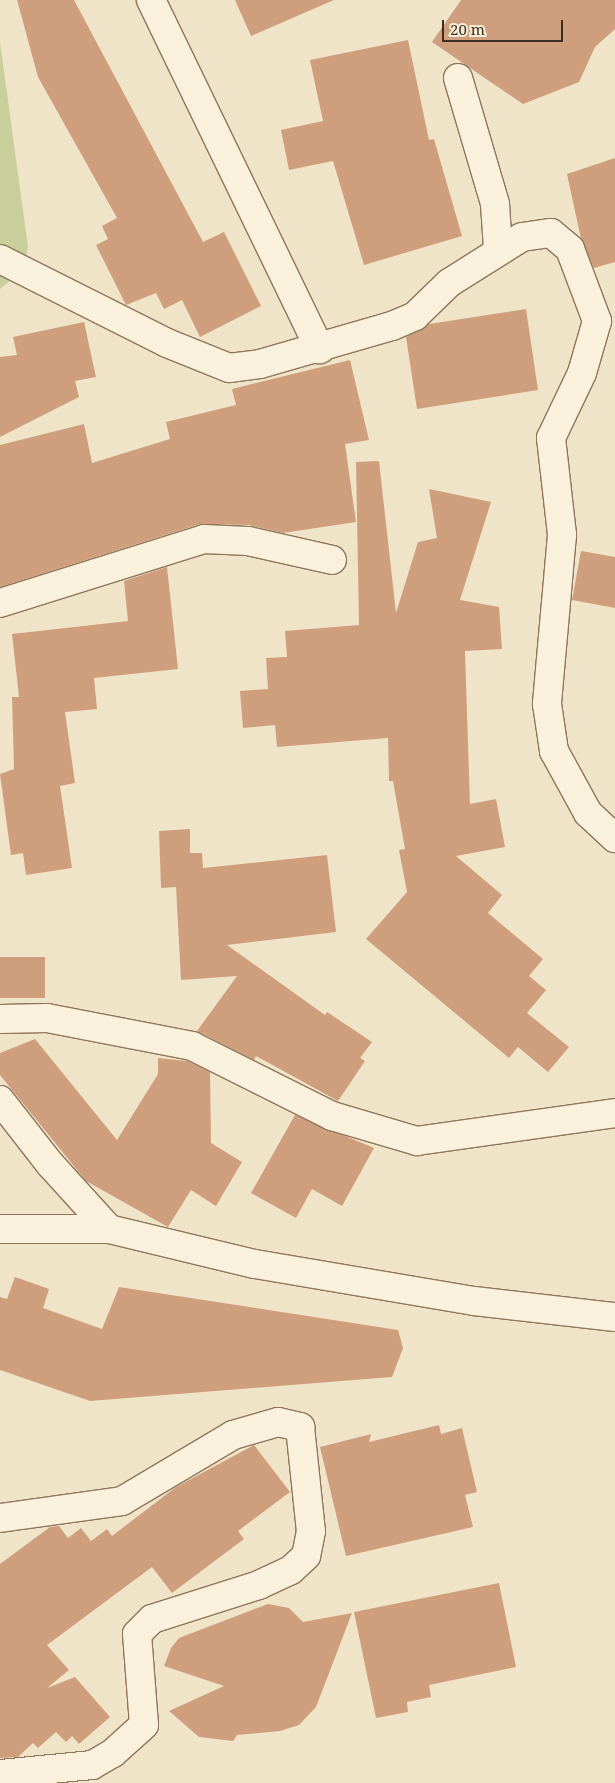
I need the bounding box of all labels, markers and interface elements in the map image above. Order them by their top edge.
scale bar [445,10,566,42]
text: 20 m [450,19,485,39]

